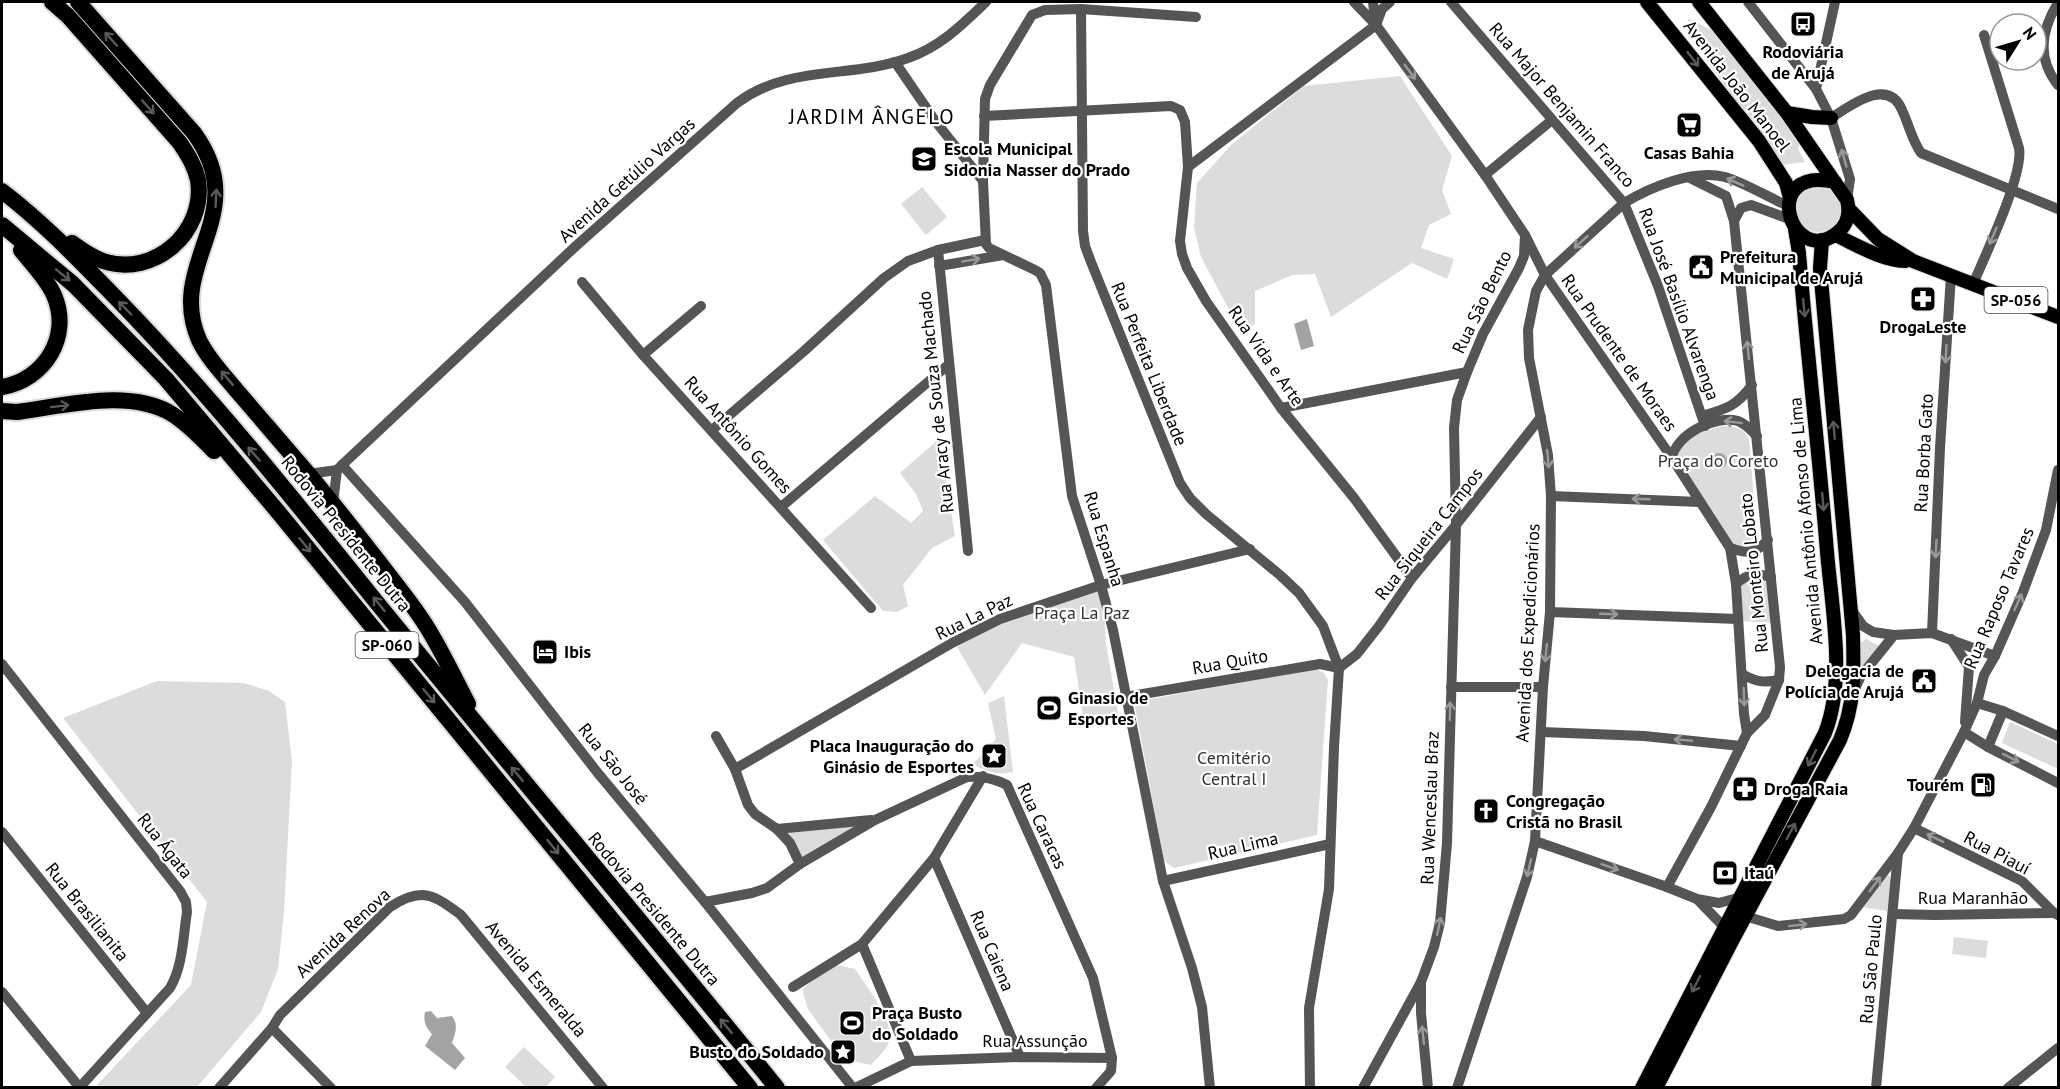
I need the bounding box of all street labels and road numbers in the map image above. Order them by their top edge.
street label: Avenida João Manoel [1679,15,1796,157]
street label: Rua Major Benjamin Franco [1484,17,1640,192]
street label: Avenida Getúlio Vargas [554,112,700,247]
street label: Rua José Basílio Alvarenga [1634,204,1725,403]
street label: Rua São Bento [1447,246,1516,357]
street label: Rua Prudente de Moraes [1556,270,1682,436]
street label: Rua Perfeita Liberdade [1106,279,1193,449]
road number: SP-056 [1984,287,2048,313]
street label: Rua Aracy de Souza Machado [912,290,959,514]
street label: Rua Vida e Arte [1223,301,1310,410]
street label: Rua Antônio Gomes [679,371,797,498]
street label: Rua Borba Gato [1909,393,1938,513]
street label: Avenida Antônio Afonso de Lima [1783,396,1828,646]
street label: Rodovia Presidente Dutra [276,451,416,616]
street label: Rua Siqueira Campos [1370,463,1488,605]
street label: Rua Espanha [1079,488,1130,589]
street label: Rua Monteiro Lobato [1734,492,1773,654]
street label: Avenida dos Expedicionários [1510,523,1545,743]
street label: Rua Raposo Tavares [1958,523,2039,672]
street label: Rua La Paz [931,588,1016,645]
road number: SP-060 [356,632,418,658]
street label: Rua Quito [1190,644,1270,679]
street label: Rua São José [573,718,653,809]
street label: Rua Wenceslau Braz [1415,731,1444,885]
street label: Rua Caracas [1012,779,1072,873]
street label: Rua Ágata [133,808,198,883]
street label: Rua Piauí [1960,825,2035,880]
street label: Rua Lima [1205,826,1280,865]
street label: Rodovia Presidente Dutra [583,827,726,990]
street label: Rua Brasilianita [40,858,134,966]
street label: Avenida Renova [290,883,395,982]
street label: Rua Maranhão [1918,886,2028,909]
street label: Rua Caiena [965,907,1020,995]
street label: Rua São Paulo [1854,913,1887,1025]
street label: Avenida Esmeralda [481,916,592,1042]
street label: Rua Assunção [982,1029,1088,1052]

